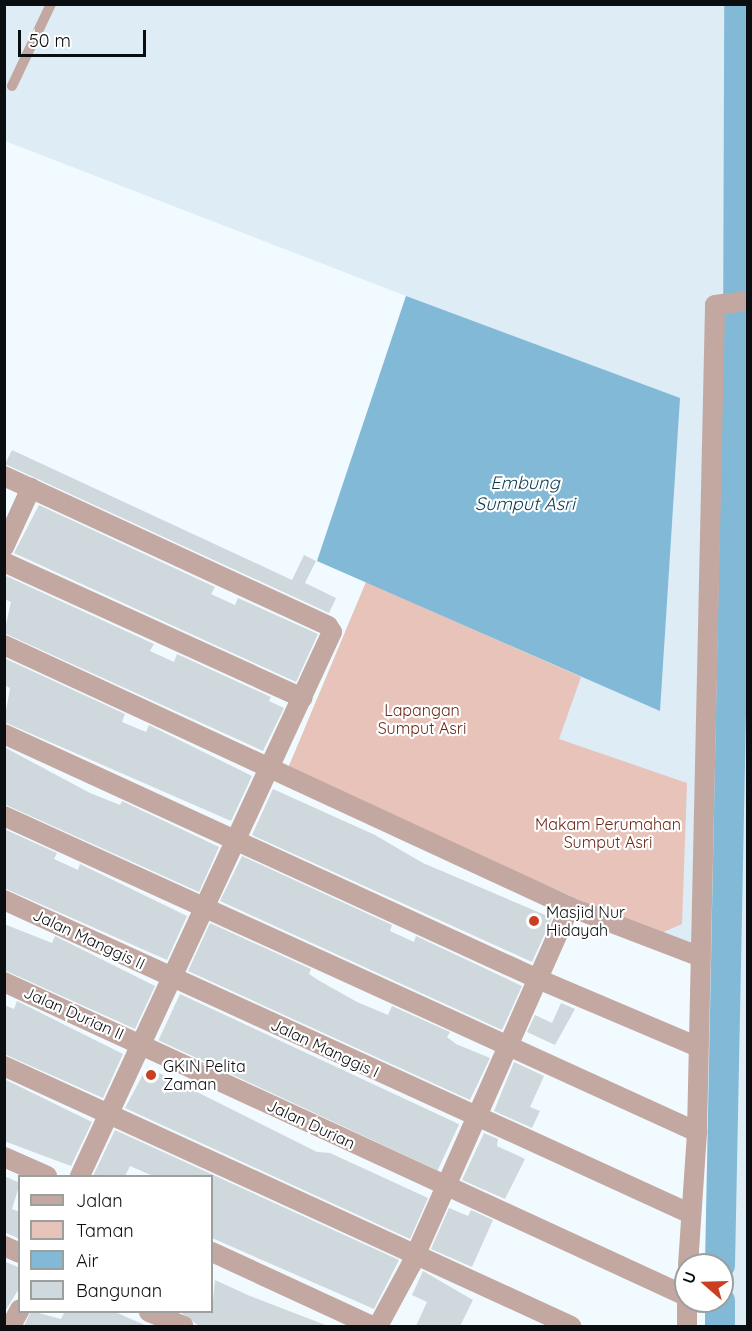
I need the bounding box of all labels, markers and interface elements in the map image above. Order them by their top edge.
scale bar [21,18,148,56]
text: 50 m [29,29,71,52]
water label: Embung Sumput Asri [475,473,575,516]
park label: Lapangan Sumput Asri [378,700,466,738]
park label: Makam Perumahan Sumput Asri [535,814,681,852]
place label: Masjid Nur Hidayah [546,902,625,940]
street label: Jalan Manggis II [30,905,148,973]
marker: Masjid Nur Hidayah [527,914,541,928]
street label: Jalan Durian II [21,982,127,1044]
street label: Jalan Manggis I [268,1015,382,1081]
place label: GKIN Pelita Zaman [163,1056,246,1094]
marker: GKIN Pelita Zaman [144,1068,158,1082]
street label: Jalan Durian [264,1095,358,1153]
legend [18,1175,213,1313]
text: Jalan [76,1189,123,1212]
text: Taman [76,1219,134,1242]
text: Air [76,1249,98,1272]
north arrow [674,1253,734,1313]
text: U [678,1269,700,1286]
text: Bangunan [76,1279,162,1302]

